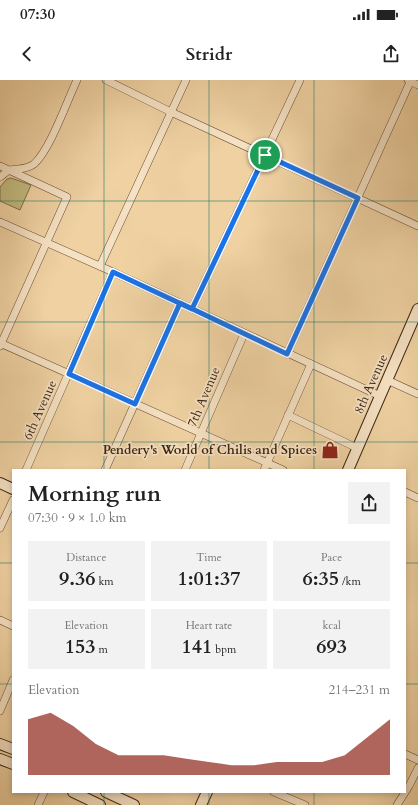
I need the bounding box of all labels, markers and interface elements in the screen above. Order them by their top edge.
text: 07:30 [20,4,55,24]
text: Stridr [186,42,232,67]
icon: back [16,43,38,65]
icon: share [380,43,402,65]
pin [248,138,282,172]
icon: arrive [254,144,276,166]
street label: 8th Avenue [350,351,392,417]
street label: 7th Avenue [183,364,225,430]
street label: 6th Avenue [19,377,61,443]
shop icon: Pendery's World of Chilis and Spices [320,440,340,460]
place label: Pendery's World of Chilis and Spices [103,441,317,459]
text: Morning run [28,479,161,509]
button: share [348,482,390,524]
text: 07:30 · 9 × 1.0 km [28,509,127,527]
text: Distance [66,550,106,565]
text: Time [196,550,222,565]
text: Pace [321,550,342,565]
text: 9.36 [59,565,96,592]
text: 1:01:37 [178,565,240,592]
text: 6:35 [303,565,339,592]
text: km [96,574,114,589]
text: /km [339,574,361,589]
text: Elevation [64,618,108,633]
text: Heart rate [186,618,232,633]
text: kcal [322,618,341,633]
text: 153 [65,633,96,660]
text: 141 [182,633,212,660]
text: 693 [316,633,347,660]
text: m [96,642,108,657]
text: bpm [212,642,236,657]
text: Elevation [28,681,80,699]
text: 214–231 m [328,681,390,699]

